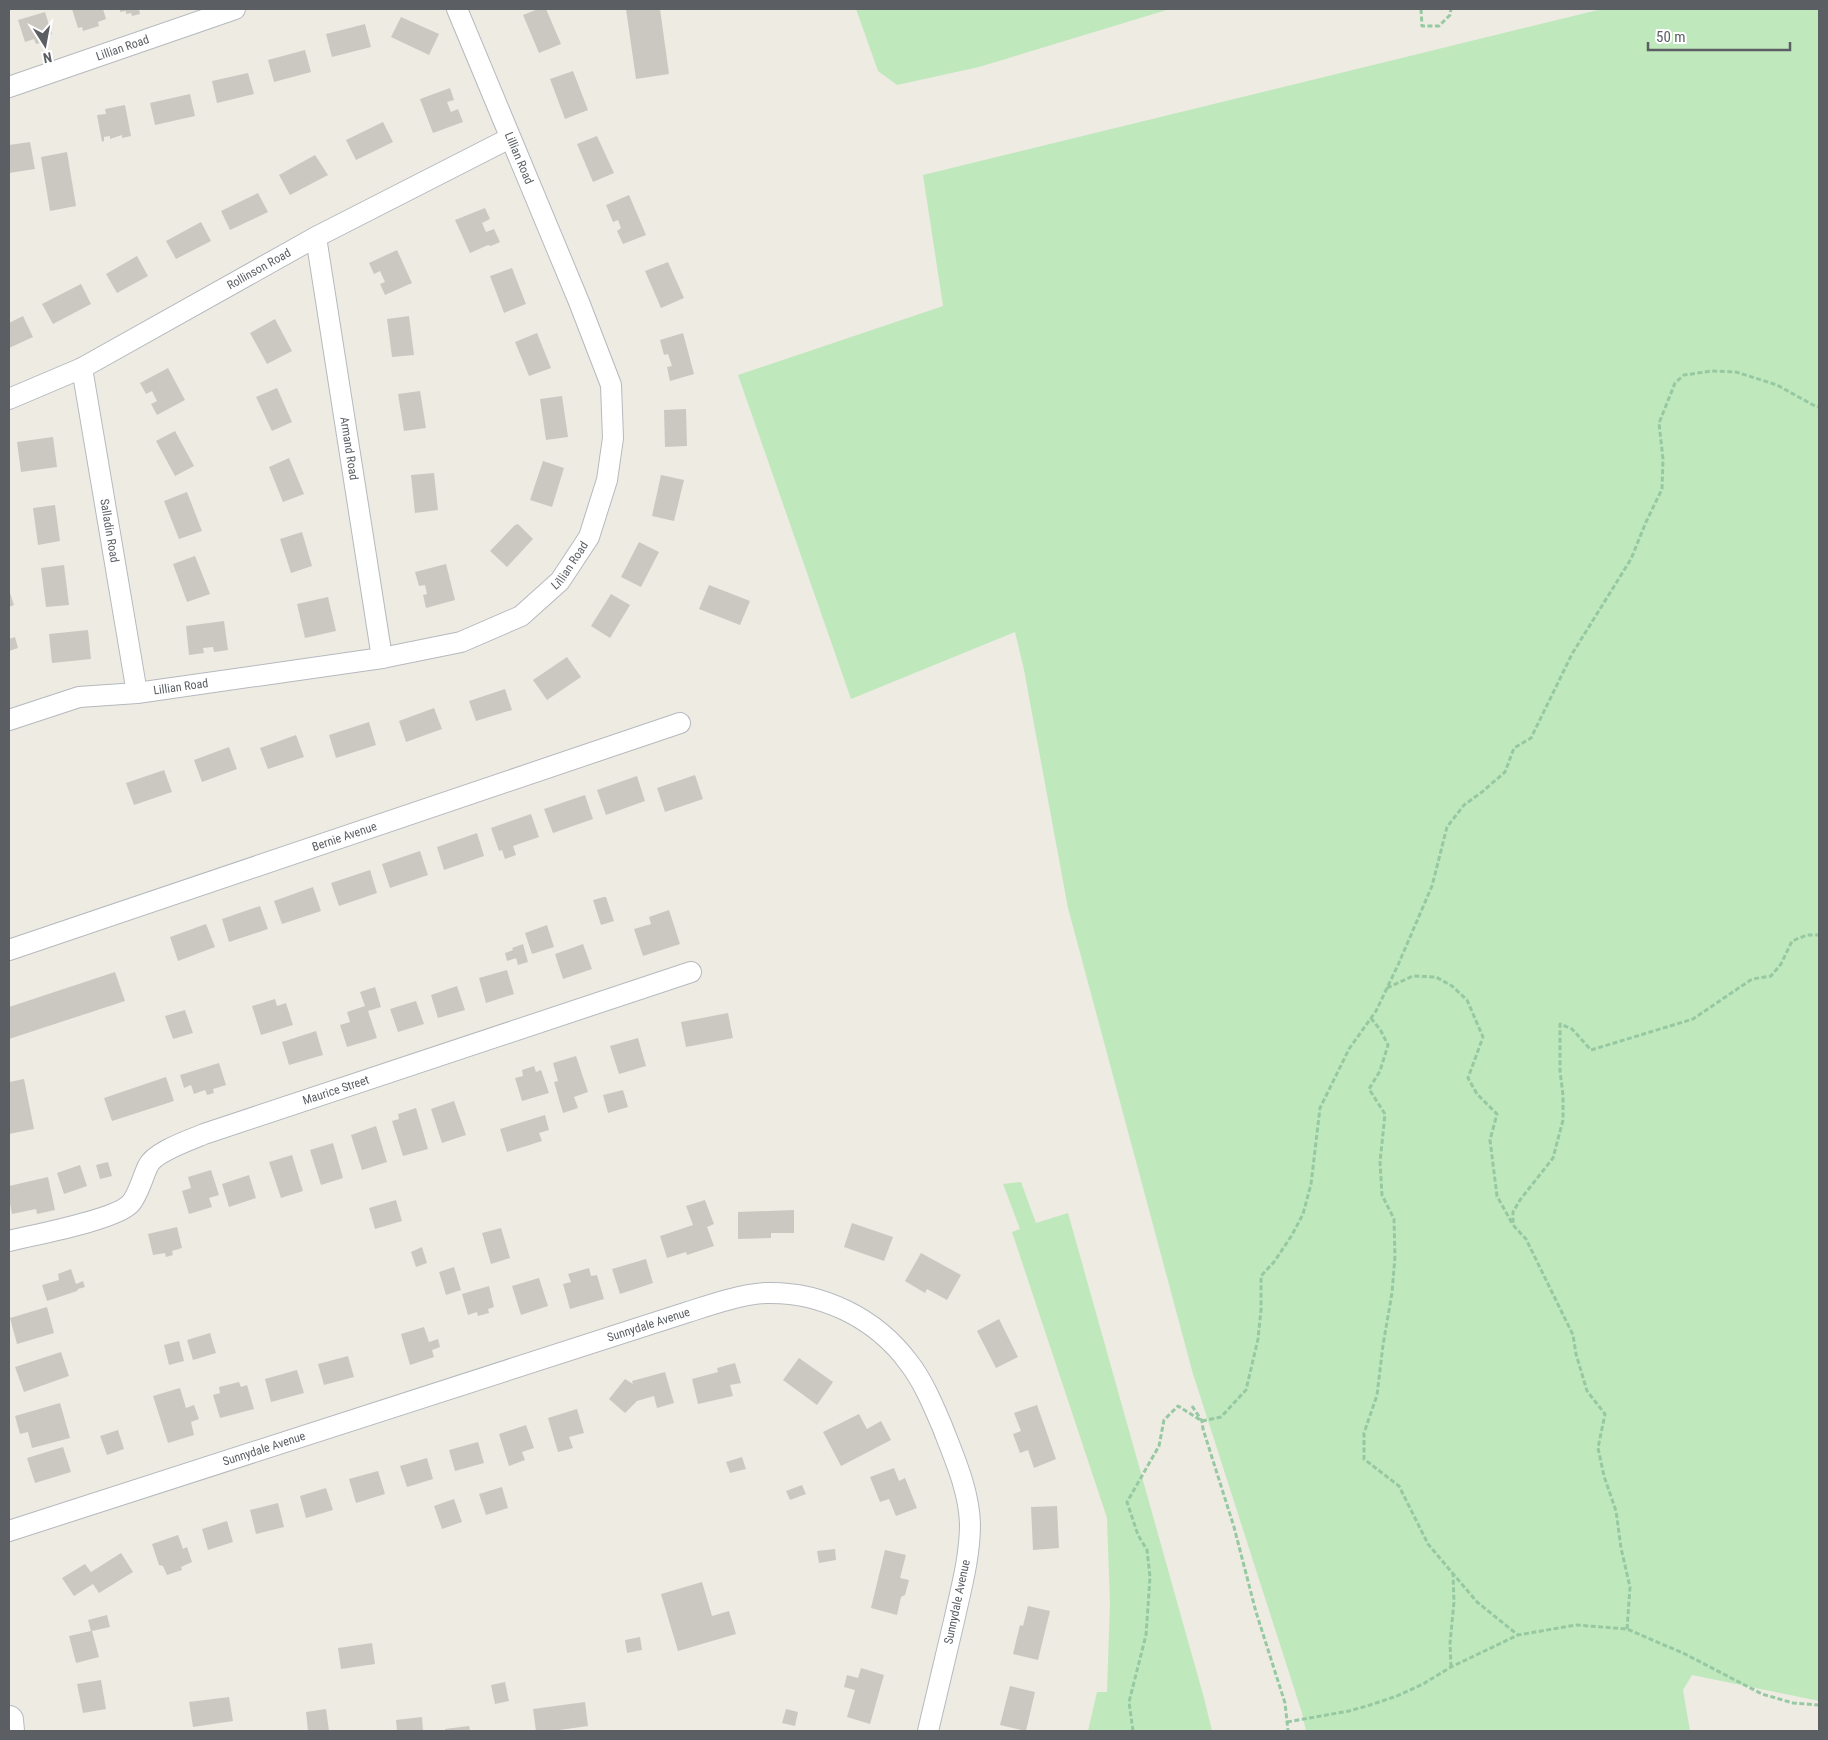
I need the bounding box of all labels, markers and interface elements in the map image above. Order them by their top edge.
north arrow [20,20,70,70]
scale bar [1648,20,1790,52]
text: 50 m [1656,28,1686,46]
street label: Lillian Road [94,32,151,63]
text: N [42,49,53,66]
street label: Lillian Road [502,130,536,186]
street label: Rollinson Road [225,246,293,292]
street label: Armand Road [337,416,361,481]
street label: Salladin Road [97,498,122,564]
street label: Lillian Road [548,539,591,592]
street label: Lillian Road [152,676,209,698]
street label: Bernie Avenue [310,819,379,854]
street label: Maurice Street [301,1072,371,1108]
street label: Sunnydale Avenue [605,1305,692,1345]
street label: Sunnydale Avenue [221,1429,308,1469]
street label: Sunnydale Avenue [941,1558,973,1645]

